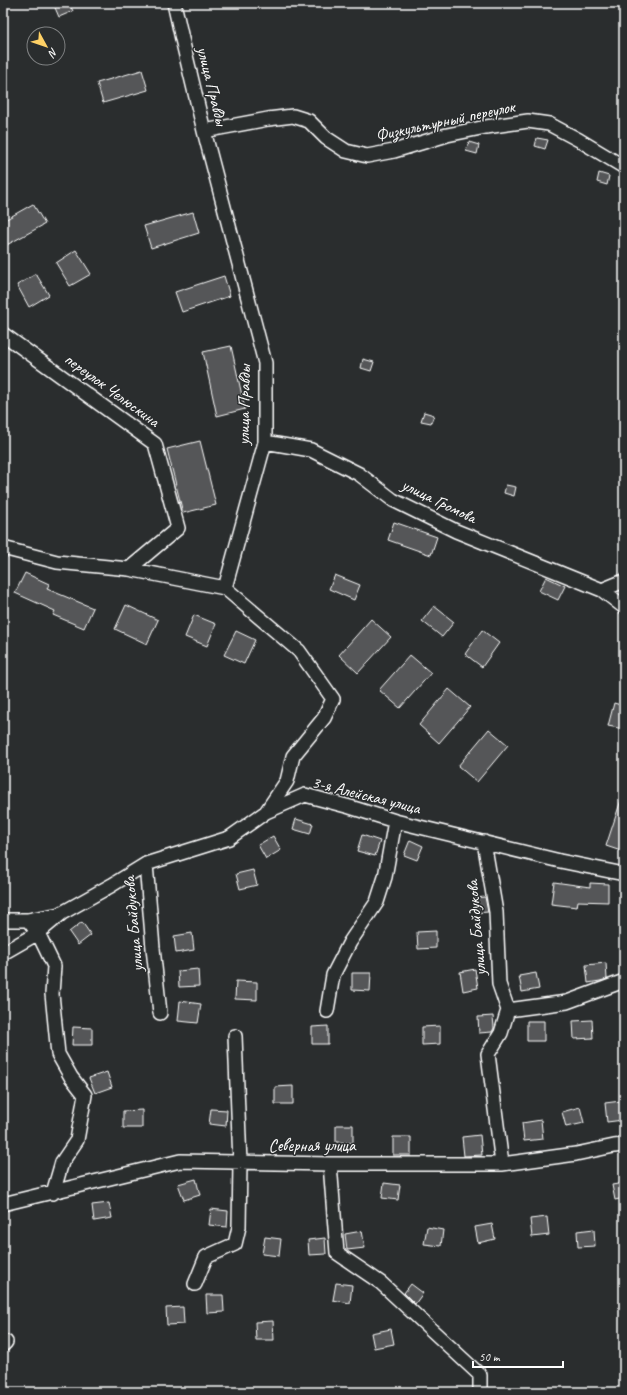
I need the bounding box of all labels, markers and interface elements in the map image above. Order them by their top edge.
north arrow [26,26,66,66]
street label: улица Правды [192,43,232,130]
text: N [45,45,61,61]
street label: Физкультурный переулок [374,96,518,147]
street label: переулок Челюскина [60,348,165,432]
street label: улица Правды [233,363,255,446]
street label: улица Громова [397,474,482,529]
street label: 3-я Алейская улица [310,771,424,819]
street label: улица Байдукова [118,873,148,974]
street label: улица Байдукова [461,877,491,978]
street label: Северная улица [269,1135,357,1156]
scale bar [473,1343,563,1369]
text: 50 m [479,1349,501,1365]

